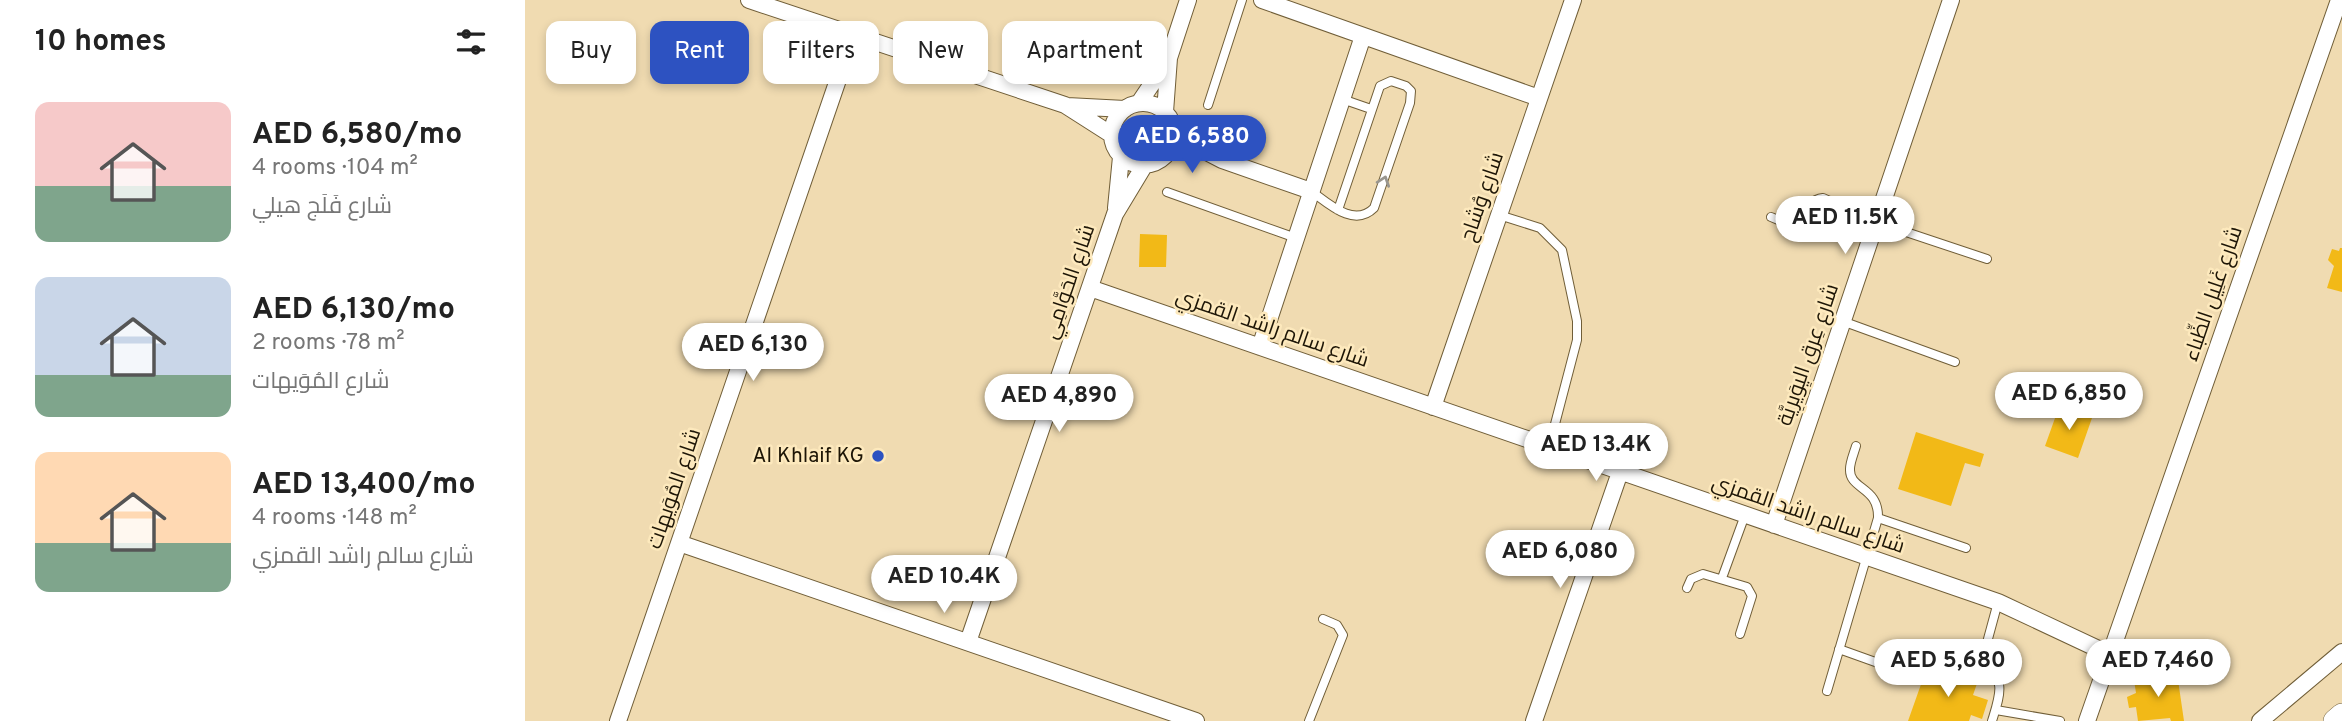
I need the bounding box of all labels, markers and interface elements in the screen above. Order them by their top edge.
chip: Buy [546,21,636,84]
chip: Rent [650,21,749,84]
chip: Filters [763,21,879,84]
chip: New [893,21,988,84]
chip: Apartment [1002,21,1167,84]
icon: filters [452,23,490,61]
text: 10 homes [35,24,166,61]
pin: AED 6,580 [1112,116,1272,175]
text: AED 6,580/mo [252,117,462,154]
text: AED 6,580 [1134,123,1250,152]
icon: home [91,130,175,214]
street label: شارع وُشاح [1455,149,1511,245]
text: 4 rooms · 104 m² [252,154,418,183]
one-way arrow [1375,176,1390,188]
text: شارع فَلَج هيلي [252,193,392,222]
pin: AED 11.5K [1765,196,1925,256]
text: AED 11.5K [1791,204,1899,233]
street label: شارع الحَوَّامِي [1038,221,1103,343]
street label: شارع غَلِيل الظِّباء [2176,222,2250,365]
street label: شارع عِرق اليِوَيرِيَّة [1772,280,1846,430]
street label: شارع سالم راشد القمزي [1172,283,1372,376]
text: AED 6,130/mo [252,292,455,329]
icon: home [91,305,175,389]
pin: AED 6,130 [673,324,833,383]
text: 2 rooms · 78 m² [252,329,405,358]
text: AED 6,130 [698,331,808,360]
text: شارع المُوَيهات [252,368,390,397]
pin: AED 6,850 [1989,372,2149,432]
pin: AED 4,890 [979,374,1139,434]
text: AED 6,850 [2011,380,2127,409]
text: AED 4,890 [1001,382,1117,411]
pin: AED 13.4K [1516,424,1676,483]
street label: شارع المُوَيهات [642,425,708,553]
text: AED 13.4K [1540,431,1652,460]
place label: Al Khlaif KG [752,443,864,470]
marker: Al Khlaif KG [870,448,886,464]
text: AED 13,400/mo [252,467,475,504]
street label: شارع سالم راشد القمزي [1708,469,1908,562]
icon: home [91,480,175,564]
text: 4 rooms · 148 m² [252,504,417,533]
pin: AED 6,080 [1480,530,1640,590]
text: AED 6,080 [1502,538,1618,567]
text: شارع سالم راشد القمزي [252,543,474,572]
pin: AED 10.4K [864,556,1024,615]
text: AED 10.4K [887,563,1001,592]
pin: AED 5,680 [1868,640,2028,699]
pin: AED 7,460 [2078,640,2238,699]
text: AED 5,680 [1890,647,2006,676]
text: AED 7,460 [2102,647,2214,676]

